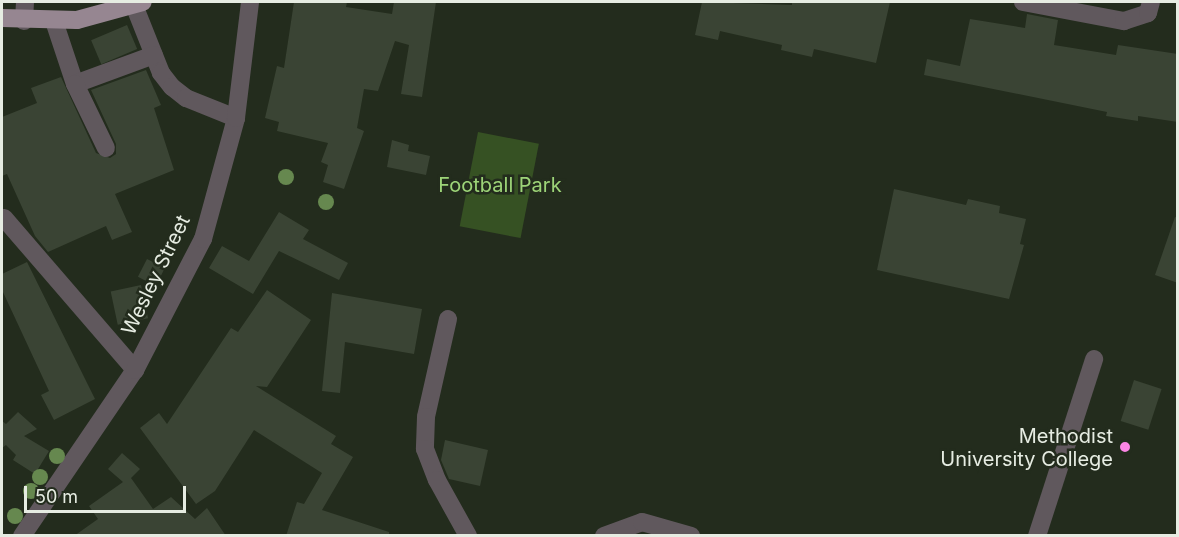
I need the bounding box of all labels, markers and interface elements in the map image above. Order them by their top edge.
park label: Football Park [438,173,562,197]
street label: Wesley Street [117,211,195,339]
place label: Methodist University College [940,424,1113,471]
marker: Methodist University College [1118,440,1132,454]
scale bar [27,474,189,512]
text: 50 m [35,486,78,507]

